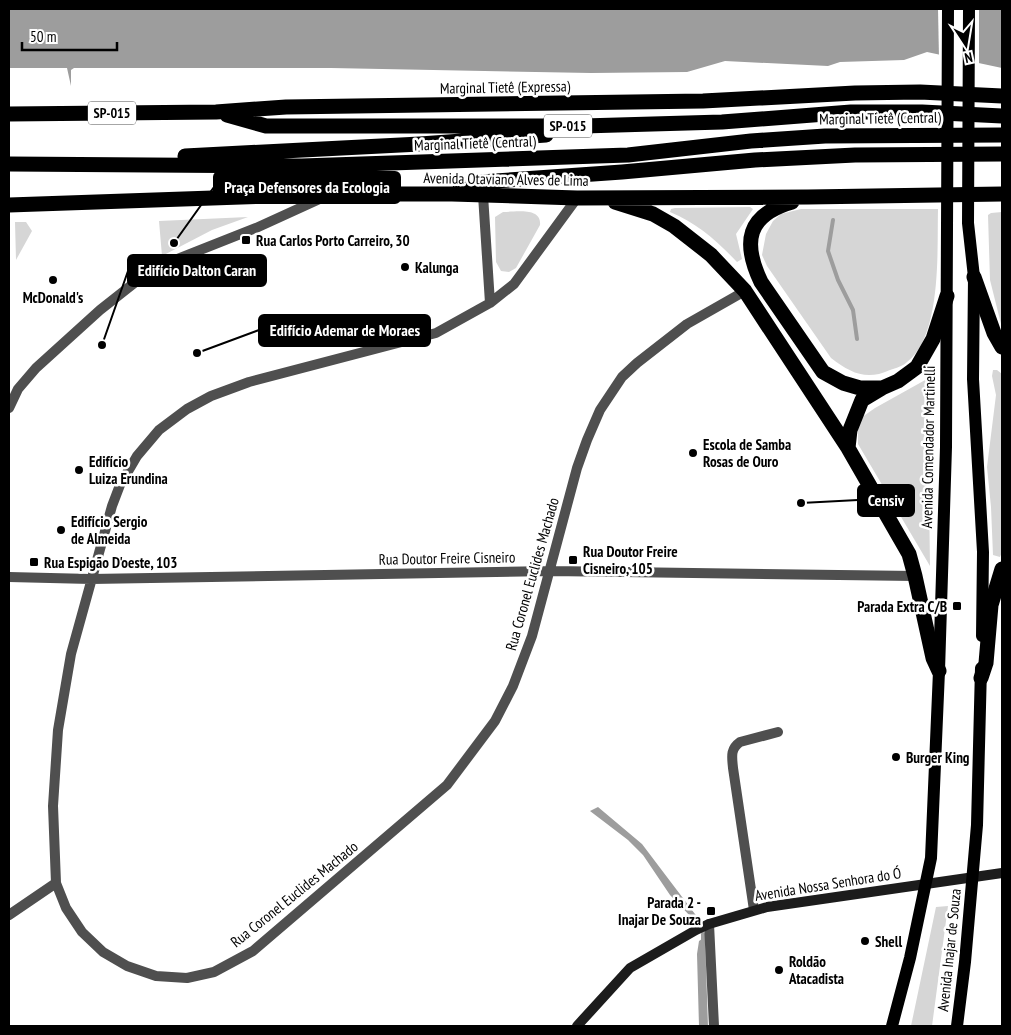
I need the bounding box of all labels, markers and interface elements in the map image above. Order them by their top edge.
scale bar [22,20,118,52]
north arrow [941,20,991,70]
text: 50 m [30,27,56,46]
text: N [963,48,974,67]
street label: Marginal Tietê (Expressa) [440,76,571,98]
road number: SP-015 [88,102,136,125]
street label: Marginal Tietê (Central) [819,107,942,129]
road number: SP-015 [544,114,592,138]
street label: Marginal Tietê (Central) [414,131,537,155]
street label: Avenida Otaviano Alves de Lima [423,168,589,190]
callout: Praça Defensores da Ecologia [214,172,400,203]
text: Praça Defensores da Ecologia [224,177,390,197]
place label: Rua Carlos Porto Carreiro, 30 [256,231,410,250]
marker: Rua Carlos Porto Carreiro, 30 [240,234,252,246]
callout: Edifício Dalton Caran [128,255,266,286]
place label: Kalunga [415,258,459,277]
text: Edifício Dalton Caran [138,260,256,280]
marker: Kalunga [399,261,411,273]
marker: McDonald's [47,274,59,286]
place label: McDonald's [23,288,83,307]
callout: Edifício Ademar de Moraes [259,315,430,346]
text: Edifício Ademar de Moraes [270,320,421,340]
street label: Avenida Comendador Martinelli [917,365,939,529]
place label: Escola de Samba Rosas de Ouro [703,435,791,471]
marker: Escola de Samba Rosas de Ouro [687,447,699,459]
place label: Edifício Luiza Erundina [89,452,168,488]
marker: Edifício Luiza Erundina [73,464,85,476]
callout: Censiv [858,485,914,516]
text: Censiv [868,490,905,510]
street label: Rua Coronel Euclides Machado [501,495,563,653]
place label: Edifício Sergio de Almeida [71,512,148,548]
marker: Edifício Sergio de Almeida [55,524,67,536]
place label: Rua Doutor Freire Cisneiro, 105 [583,542,678,578]
street label: Rua Doutor Freire Cisneiro [379,547,515,569]
place label: Rua Espigão D'oeste, 103 [44,553,177,572]
marker: Rua Doutor Freire Cisneiro, 105 [567,554,579,566]
marker: Rua Espigão D'oeste, 103 [28,556,40,568]
place label: Parada Extra C/B [857,597,947,616]
marker: Parada Extra C/B [951,600,963,612]
place label: Burger King [906,748,970,767]
marker: Burger King [890,751,902,763]
street label: Rua Coronel Euclides Machado [227,837,361,951]
street label: Avenida Nossa Senhora do Ó [753,863,903,905]
street label: Avenida Inajar de Souza [933,888,965,1012]
place label: Parada 2 - Inajar De Souza [618,893,701,929]
marker: Parada 2 - Inajar De Souza [705,905,717,917]
place label: Shell [875,932,902,951]
marker: Shell [859,935,871,947]
place label: Roldão Atacadista [788,952,844,988]
marker: Roldão Atacadista [773,964,785,976]

